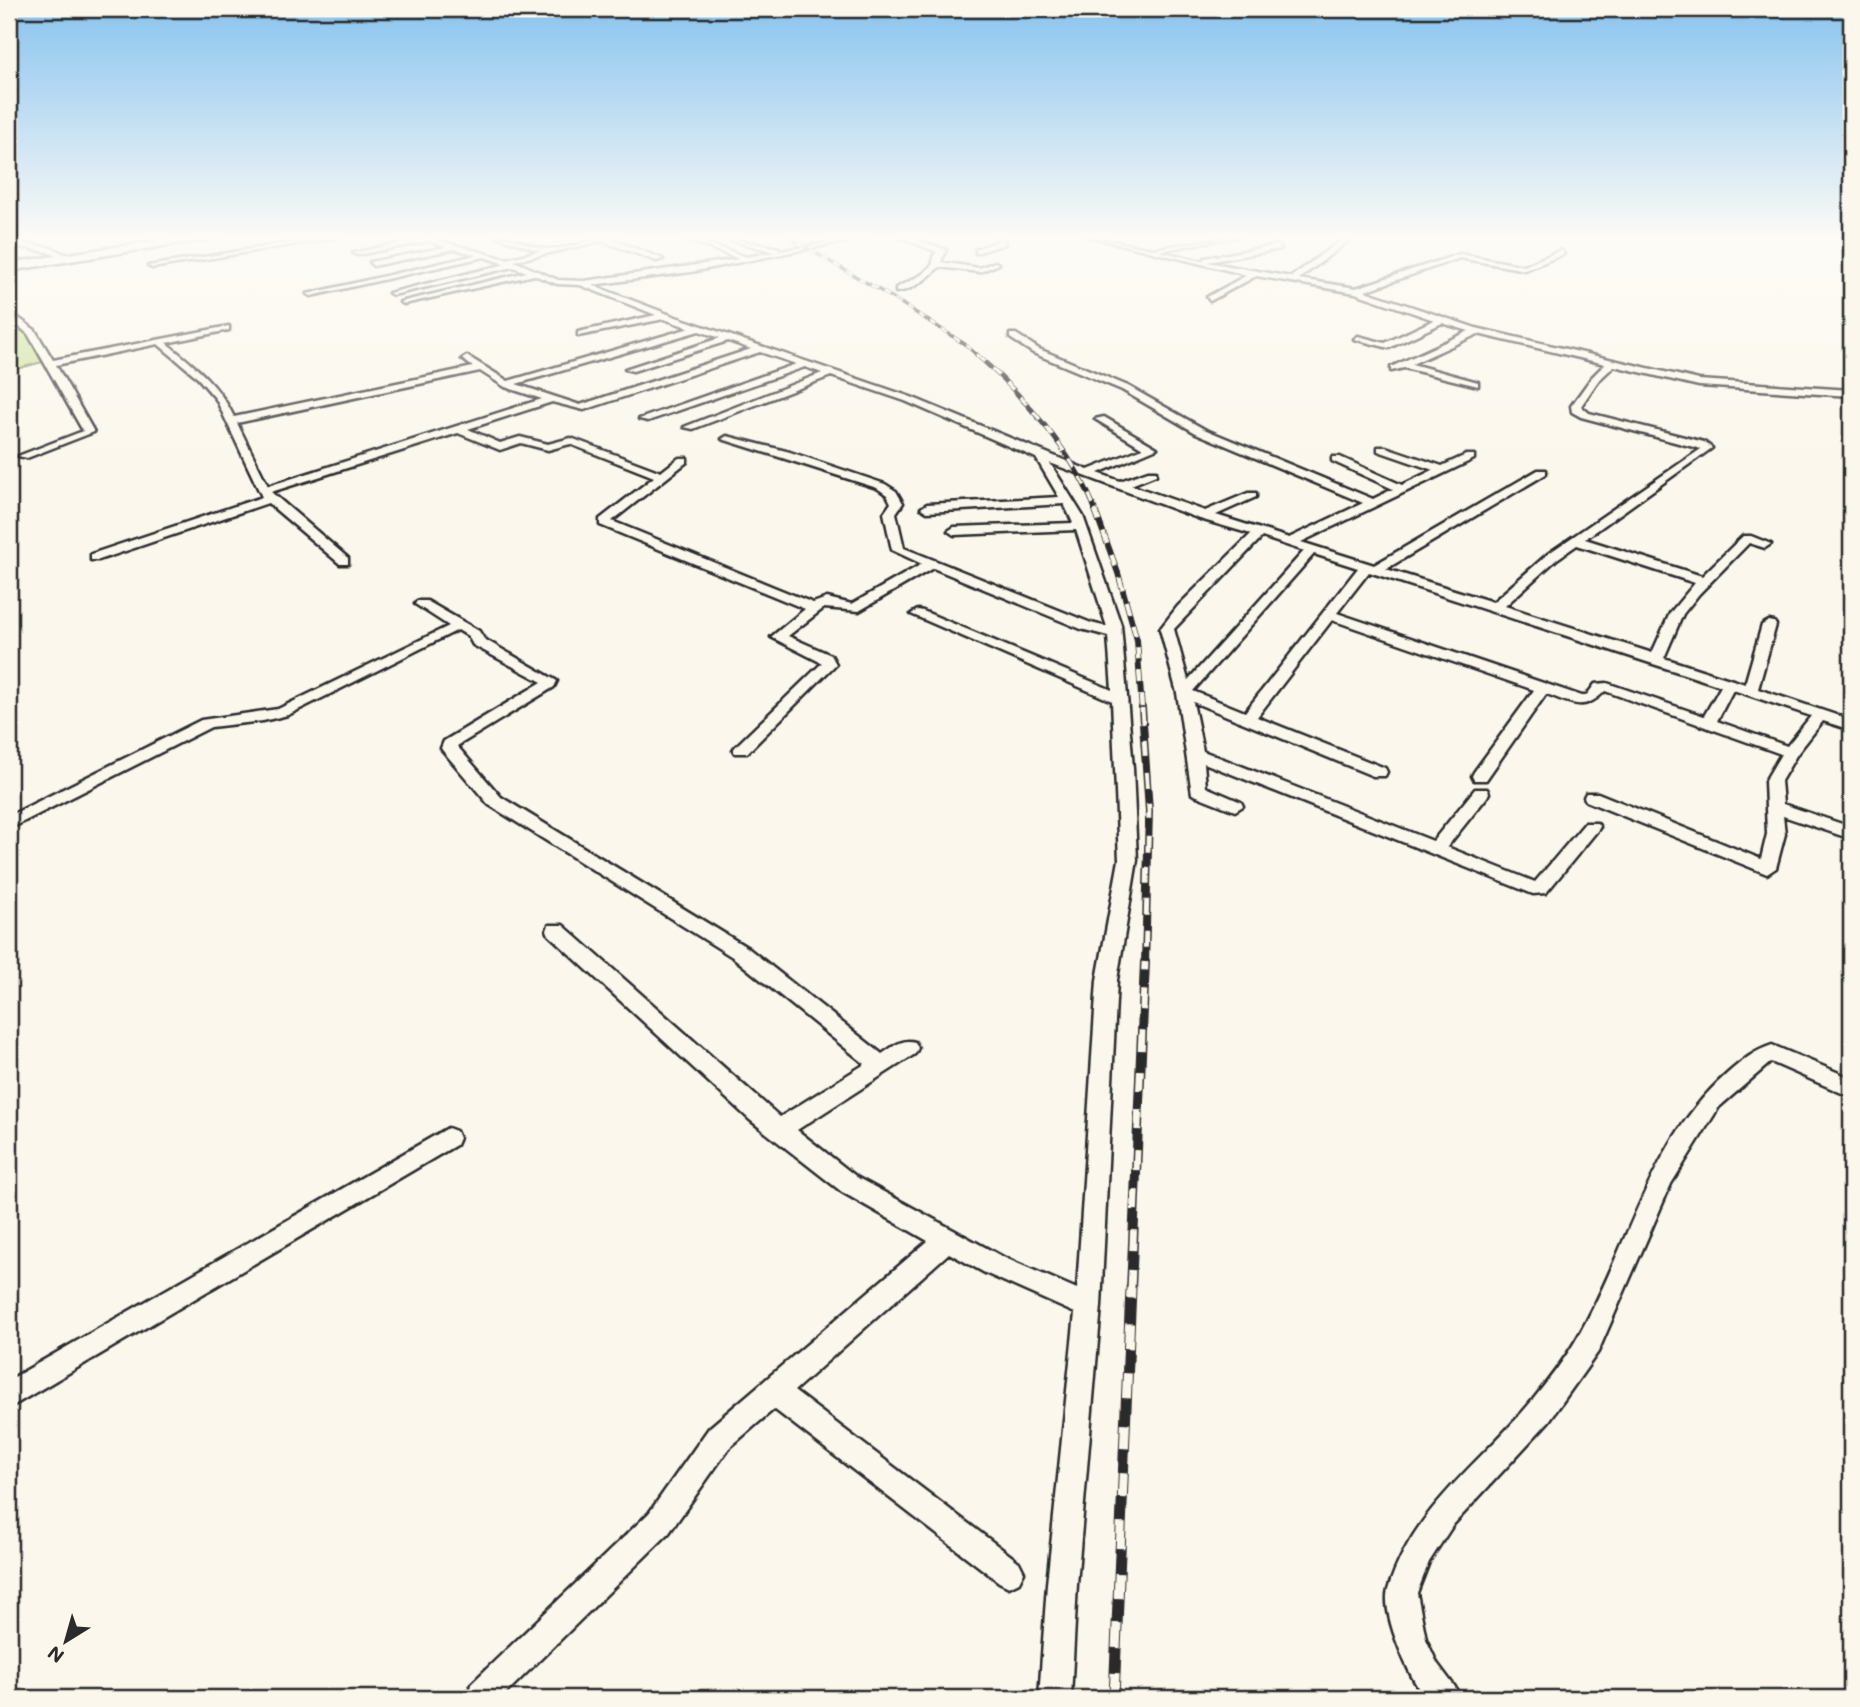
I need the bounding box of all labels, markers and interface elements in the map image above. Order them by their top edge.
north arrow [32,1606,102,1676]
text: N [42,1641,69,1669]

